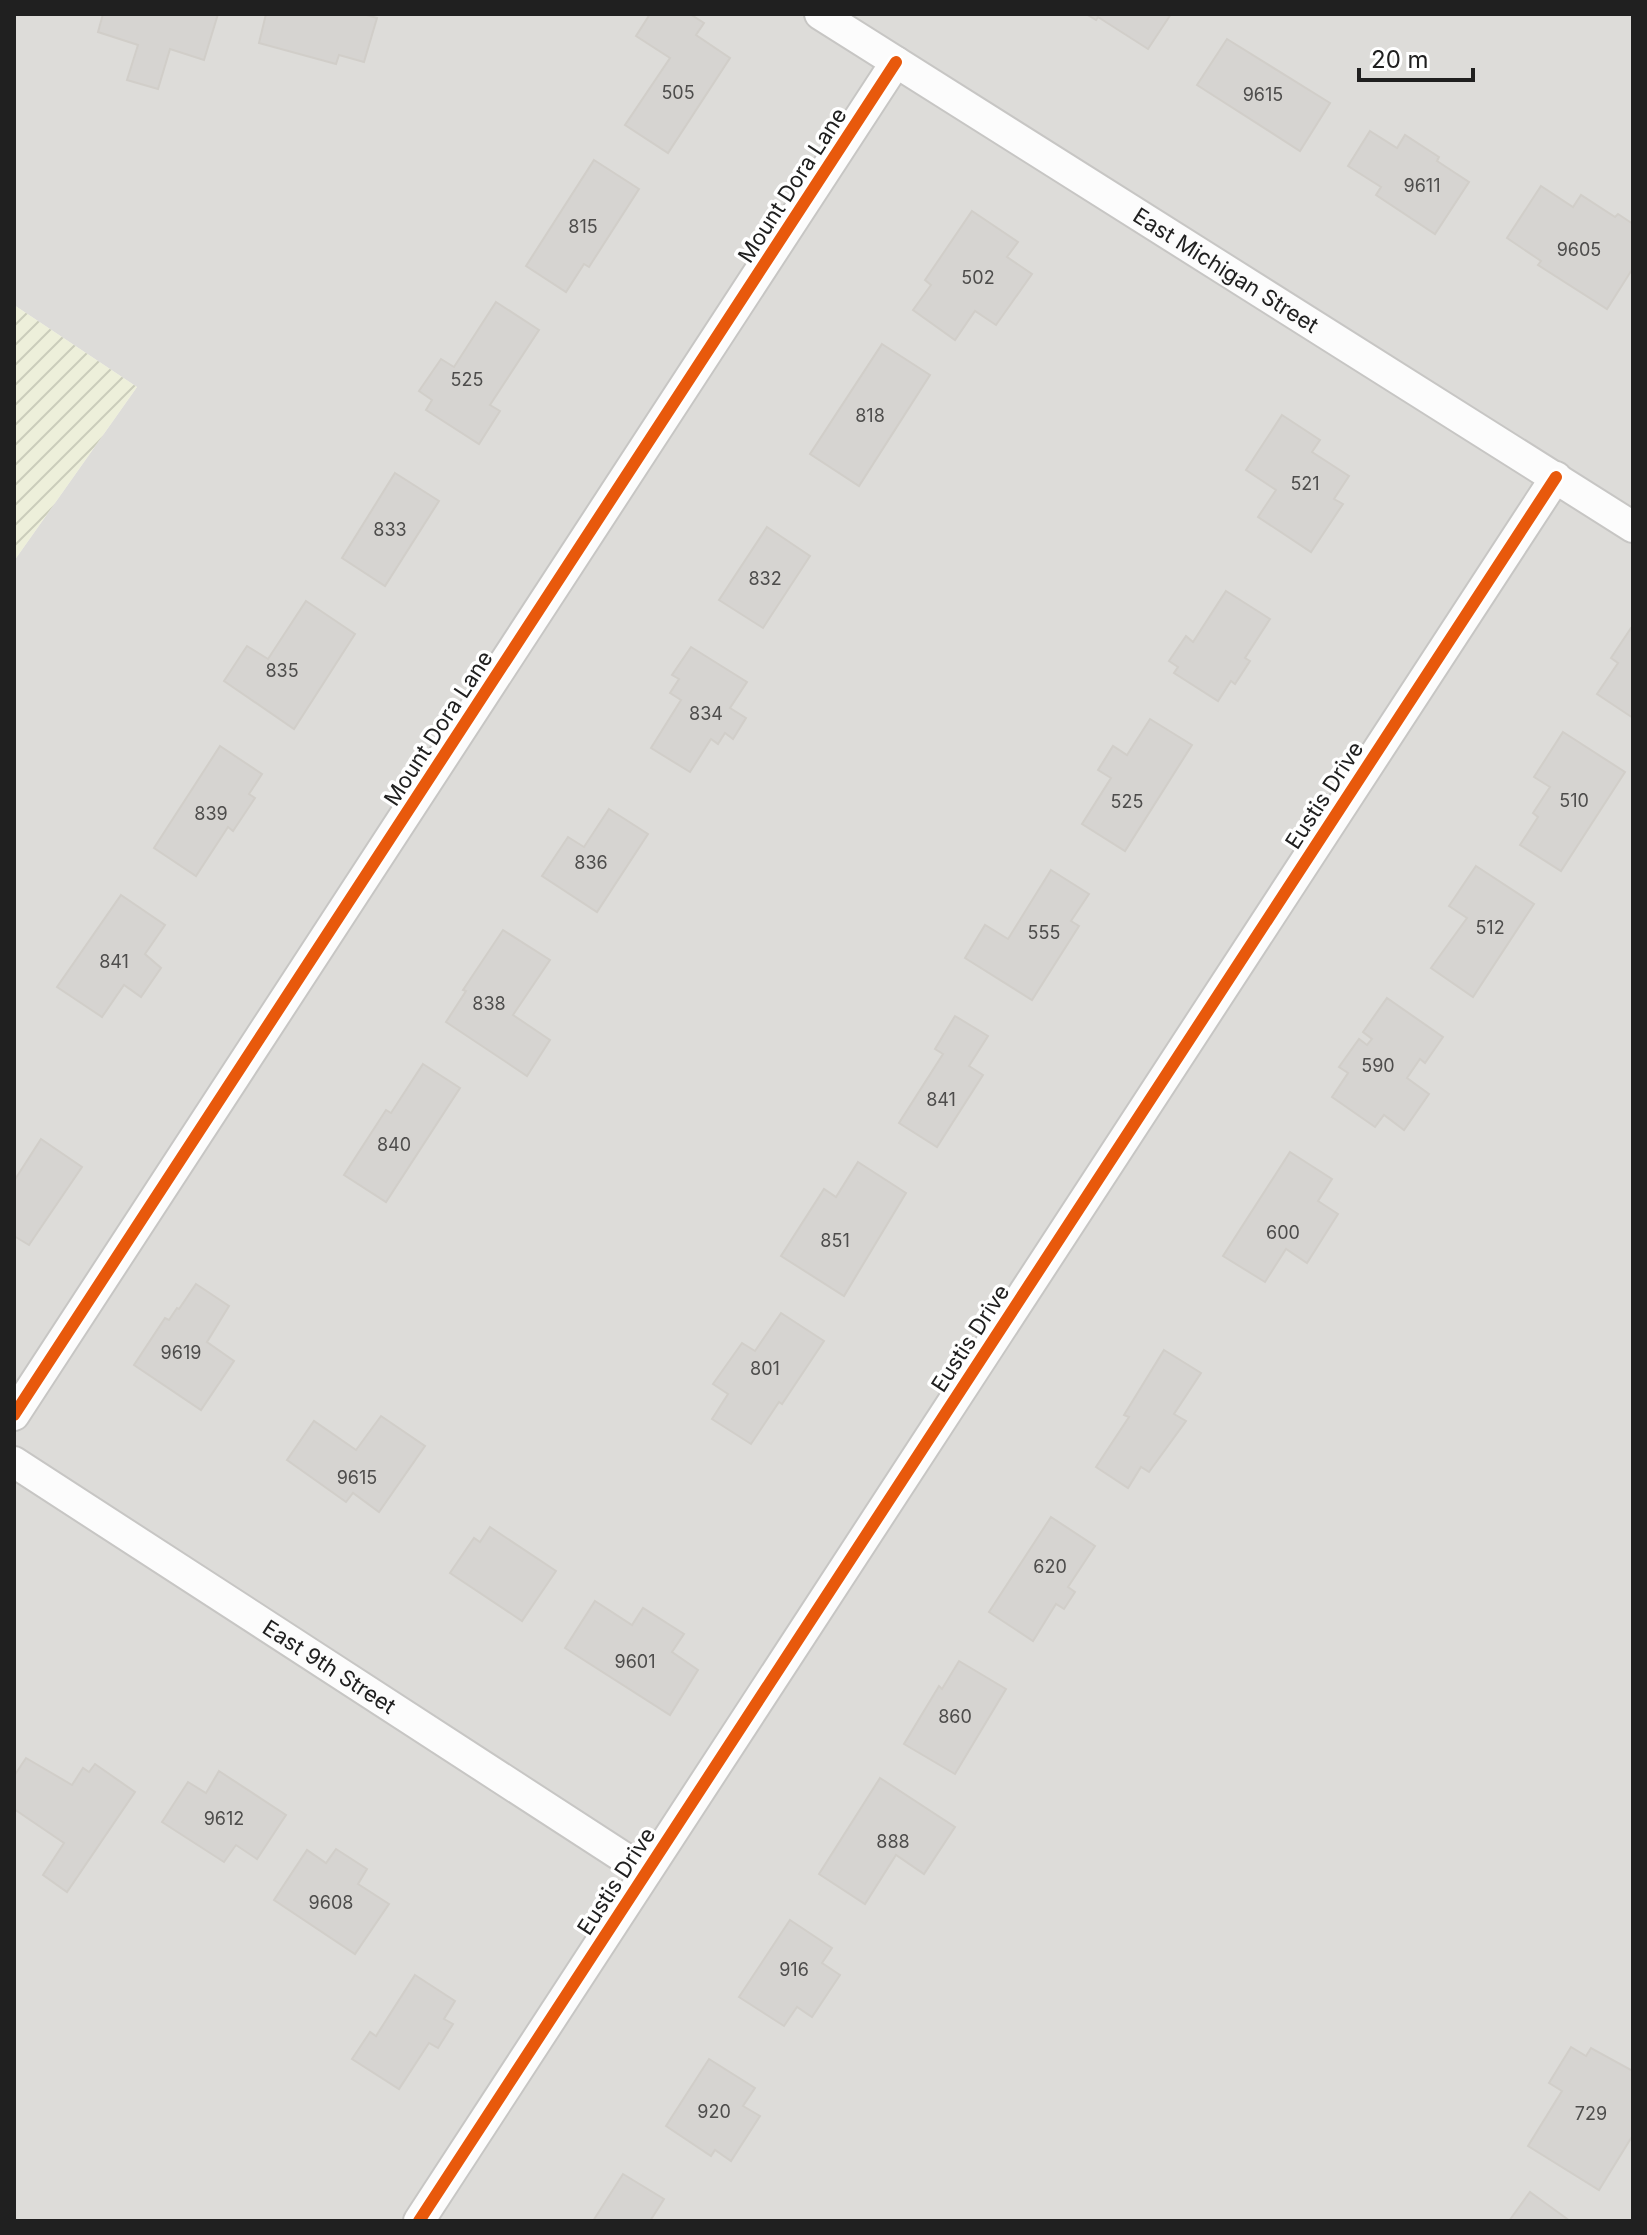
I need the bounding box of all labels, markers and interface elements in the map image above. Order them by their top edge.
scale bar [1359,32,1473,82]
text: 20 m [1371,45,1429,74]
house number: 505 [661,82,695,103]
house number: 9615 [1243,84,1283,105]
street label: Mount Dora Lane [732,103,852,267]
house number: 9611 [1404,175,1440,196]
street label: East Michigan Street [1129,202,1323,338]
house number: 815 [568,216,598,237]
house number: 9605 [1557,239,1601,260]
house number: 502 [961,267,995,288]
house number: 525 [451,369,483,390]
house number: 818 [855,405,885,426]
house number: 521 [1290,473,1320,494]
house number: 833 [373,519,407,540]
house number: 832 [748,568,782,589]
street label: Mount Dora Lane [378,646,498,810]
house number: 835 [265,660,299,681]
house number: 834 [689,703,723,724]
street label: Eustis Drive [1280,736,1368,854]
house number: 510 [1559,790,1589,811]
house number: 525 [1111,791,1143,812]
house number: 839 [194,803,228,824]
house number: 836 [574,852,608,873]
house number: 512 [1475,917,1505,938]
house number: 555 [1028,922,1060,943]
house number: 841 [99,951,129,972]
house number: 838 [472,993,506,1014]
house number: 590 [1361,1055,1395,1076]
house number: 841 [926,1089,956,1110]
house number: 840 [377,1134,411,1155]
house number: 600 [1266,1222,1300,1243]
house number: 851 [820,1230,850,1251]
street label: Eustis Drive [926,1279,1014,1397]
house number: 9619 [161,1342,201,1363]
house number: 801 [750,1358,780,1379]
house number: 9615 [337,1467,377,1488]
house number: 620 [1033,1556,1067,1577]
street label: East 9th Street [258,1614,401,1719]
house number: 9601 [614,1651,656,1672]
house number: 860 [938,1706,972,1727]
house number: 9612 [204,1808,244,1829]
street label: Eustis Drive [572,1822,660,1940]
house number: 888 [876,1831,910,1852]
house number: 9608 [309,1892,353,1913]
house number: 916 [779,1959,809,1980]
house number: 920 [697,2101,731,2122]
house number: 729 [1575,2103,1607,2124]

